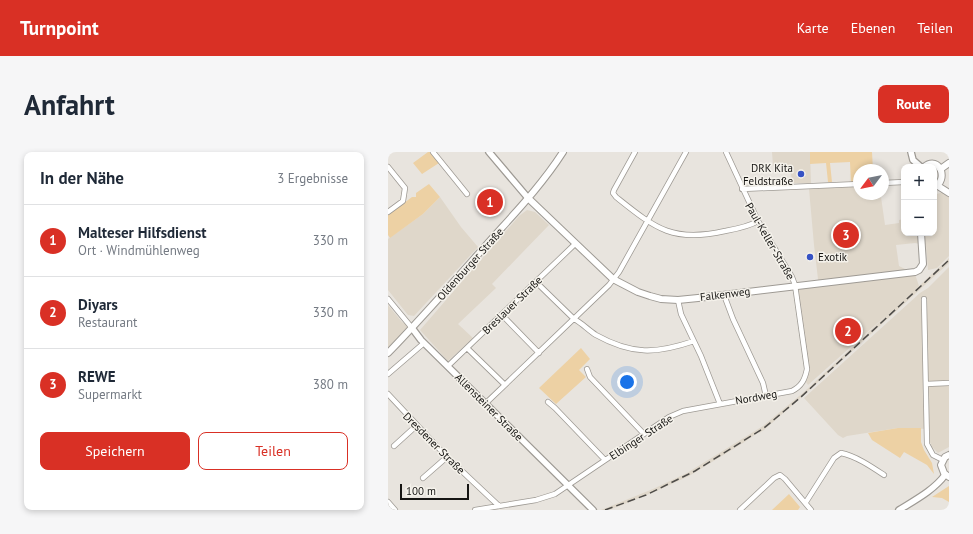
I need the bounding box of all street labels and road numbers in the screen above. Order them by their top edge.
street label: Paul-Keller-Straße [742,200,798,282]
street label: Oldenburger Straße [434,224,507,303]
street label: Breslauer Straße [479,273,545,337]
street label: Falkenweg [699,284,751,304]
street label: Allensteiner Straße [452,370,526,444]
street label: Nordweg [734,386,778,408]
street label: Dresdener Straße [400,409,468,477]
street label: Elbinger Straße [607,411,676,463]

